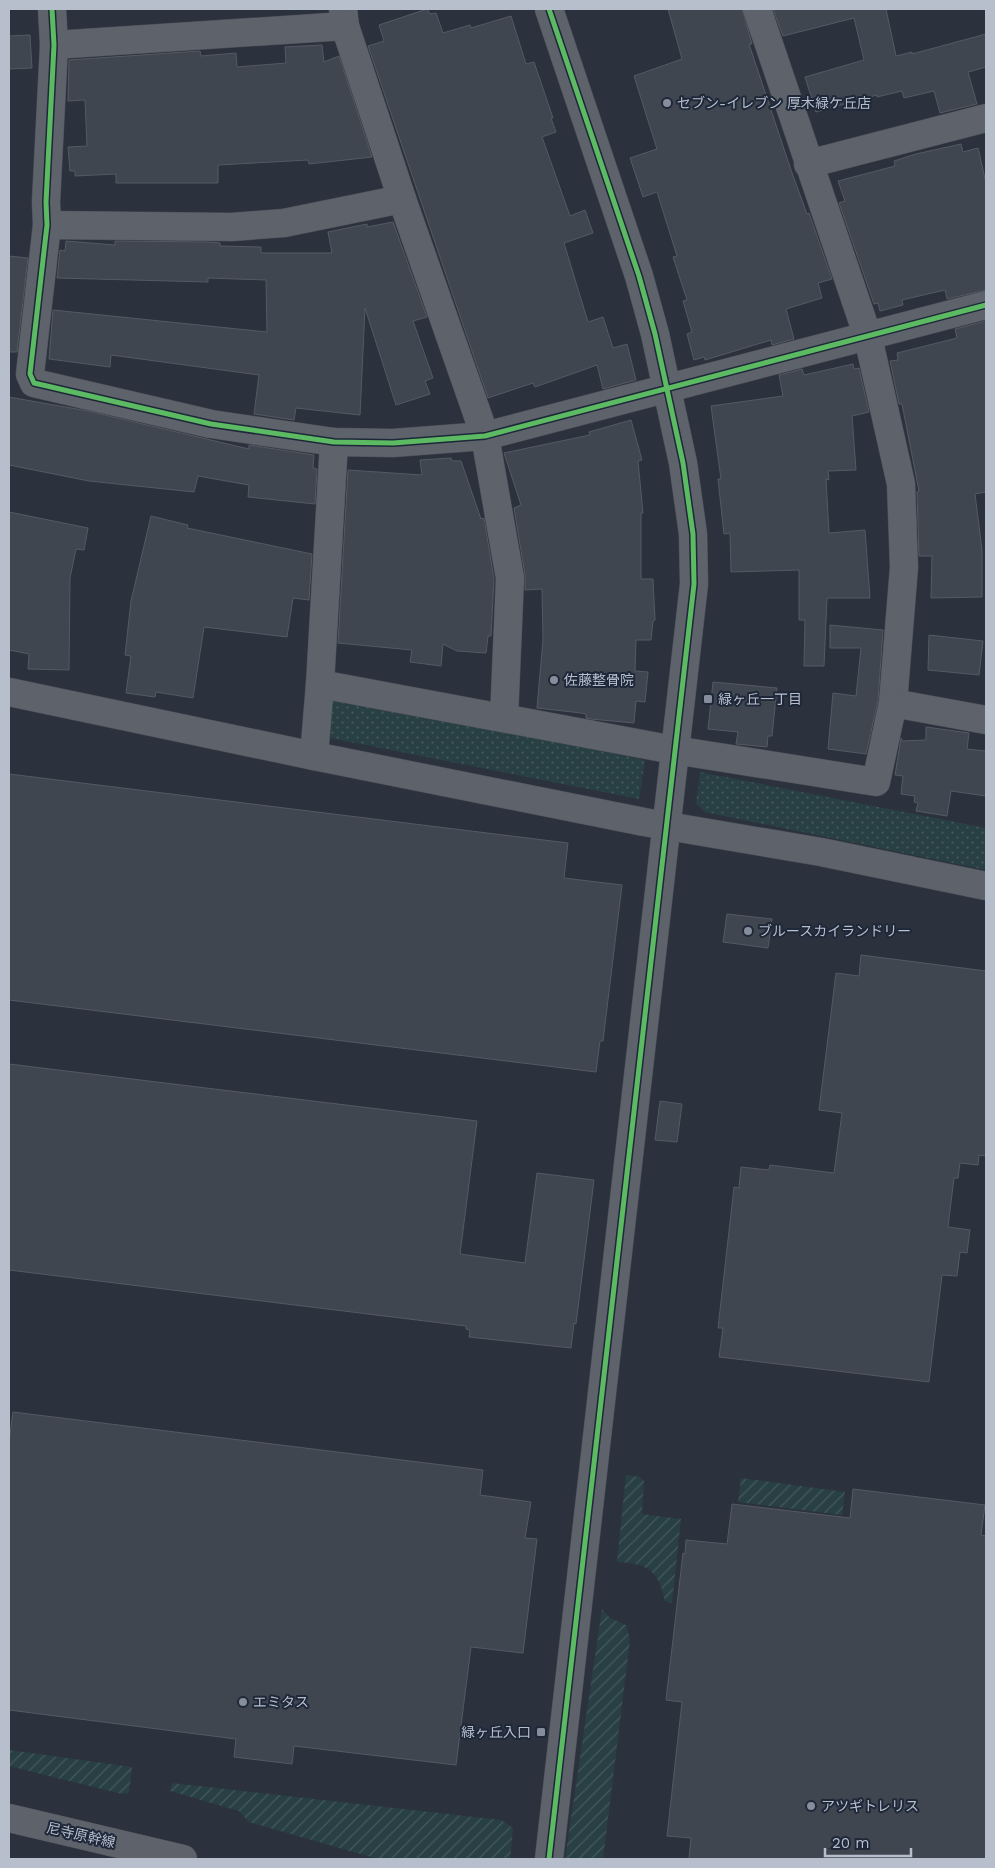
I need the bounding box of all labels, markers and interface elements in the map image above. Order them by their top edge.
place label: セブン-イレブン 厚木緑ケ丘店 [677,95,871,111]
marker: セブン-イレブン 厚木緑ケ丘店 [661,97,673,109]
place label: 佐藤整骨院 [564,672,634,688]
marker: 佐藤整骨院 [548,674,560,686]
place label: 緑ヶ丘一丁目 [718,691,802,707]
marker: 緑ヶ丘一丁目 [702,693,714,705]
place label: ブルースカイランドリー [758,923,911,939]
marker: ブルースカイランドリー [742,925,754,937]
place label: エミタス [253,1694,309,1710]
marker: エミタス [237,1696,249,1708]
place label: 緑ヶ丘入口 [461,1724,531,1740]
marker: 緑ヶ丘入口 [535,1726,547,1738]
place label: アツギトレリス [821,1798,919,1814]
marker: アツギトレリス [805,1800,817,1812]
street label: 尼寺原幹線 [45,1819,117,1851]
scale bar [825,1826,911,1858]
text: 20 m [832,1834,870,1852]

